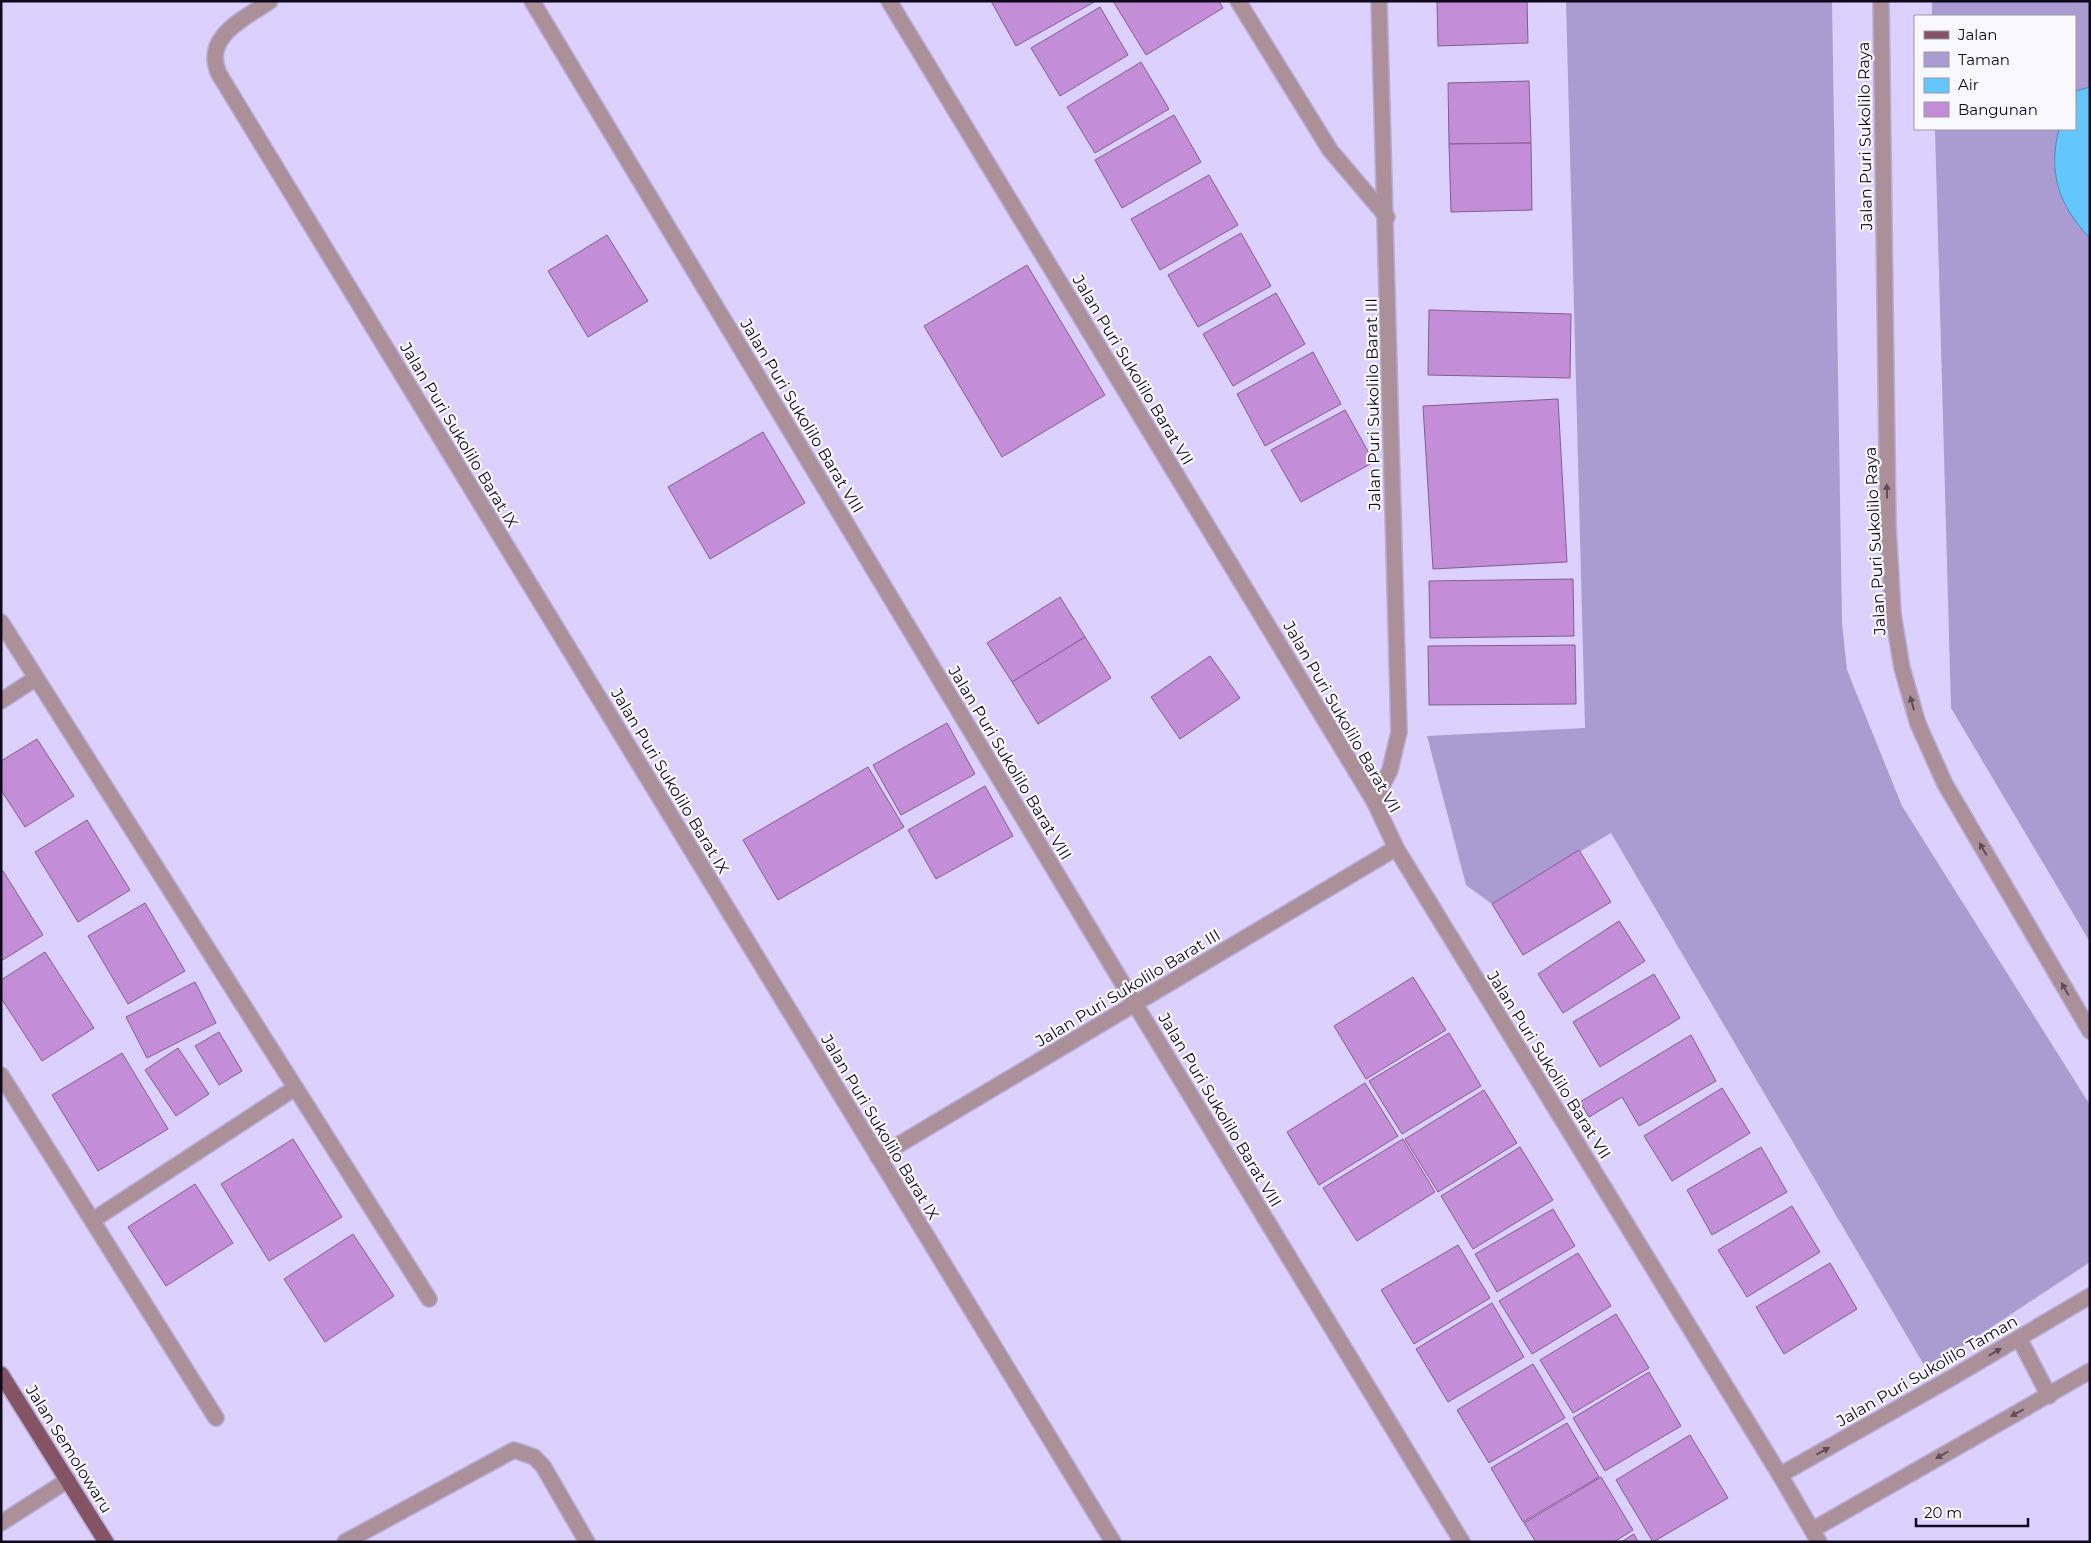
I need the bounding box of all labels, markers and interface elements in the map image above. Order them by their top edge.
legend [1914,15,2076,130]
text: Jalan [1957,25,1997,44]
street label: Jalan Puri Sukolilo Raya [1854,42,1876,231]
text: Taman [1958,50,2010,69]
text: Air [1958,75,1979,94]
text: Bangunan [1958,100,2038,119]
street label: Jalan Puri Sukolilo Barat VII [1068,271,1197,468]
street label: Jalan Puri Sukolilo Barat III [1362,298,1384,511]
street label: Jalan Puri Sukolilo Barat VIII [736,315,868,516]
street label: Jalan Puri Sukolilo Barat IX [396,338,522,531]
street label: Jalan Puri Sukolilo Raya [1861,446,1889,637]
one-way arrow [1883,482,1891,498]
street label: Jalan Puri Sukolilo Barat VII [1279,617,1405,816]
street label: Jalan Puri Sukolilo Barat VIII [944,662,1076,863]
street label: Jalan Puri Sukolilo Barat IX [607,684,733,877]
one-way arrow [1907,696,1915,711]
one-way arrow [1979,842,1988,855]
street label: Jalan Puri Sukolilo Barat III [1031,925,1224,1051]
street label: Jalan Puri Sukolilo Barat VII [1483,967,1615,1163]
one-way arrow [2061,982,2070,995]
street label: Jalan Puri Sukolilo Barat VIII [1154,1009,1286,1210]
street label: Jalan Puri Sukolilo Barat IX [817,1030,943,1223]
street label: Jalan Puri Sukolilo Taman [1832,1311,2021,1431]
one-way arrow [1989,1348,2002,1357]
street label: Jalan Semolowaru [21,1381,116,1516]
one-way arrow [2010,1409,2024,1417]
one-way arrow [1816,1446,1829,1455]
one-way arrow [1935,1450,1948,1459]
scale bar [1916,1496,2028,1528]
text: 20 m [1924,1503,1962,1522]

